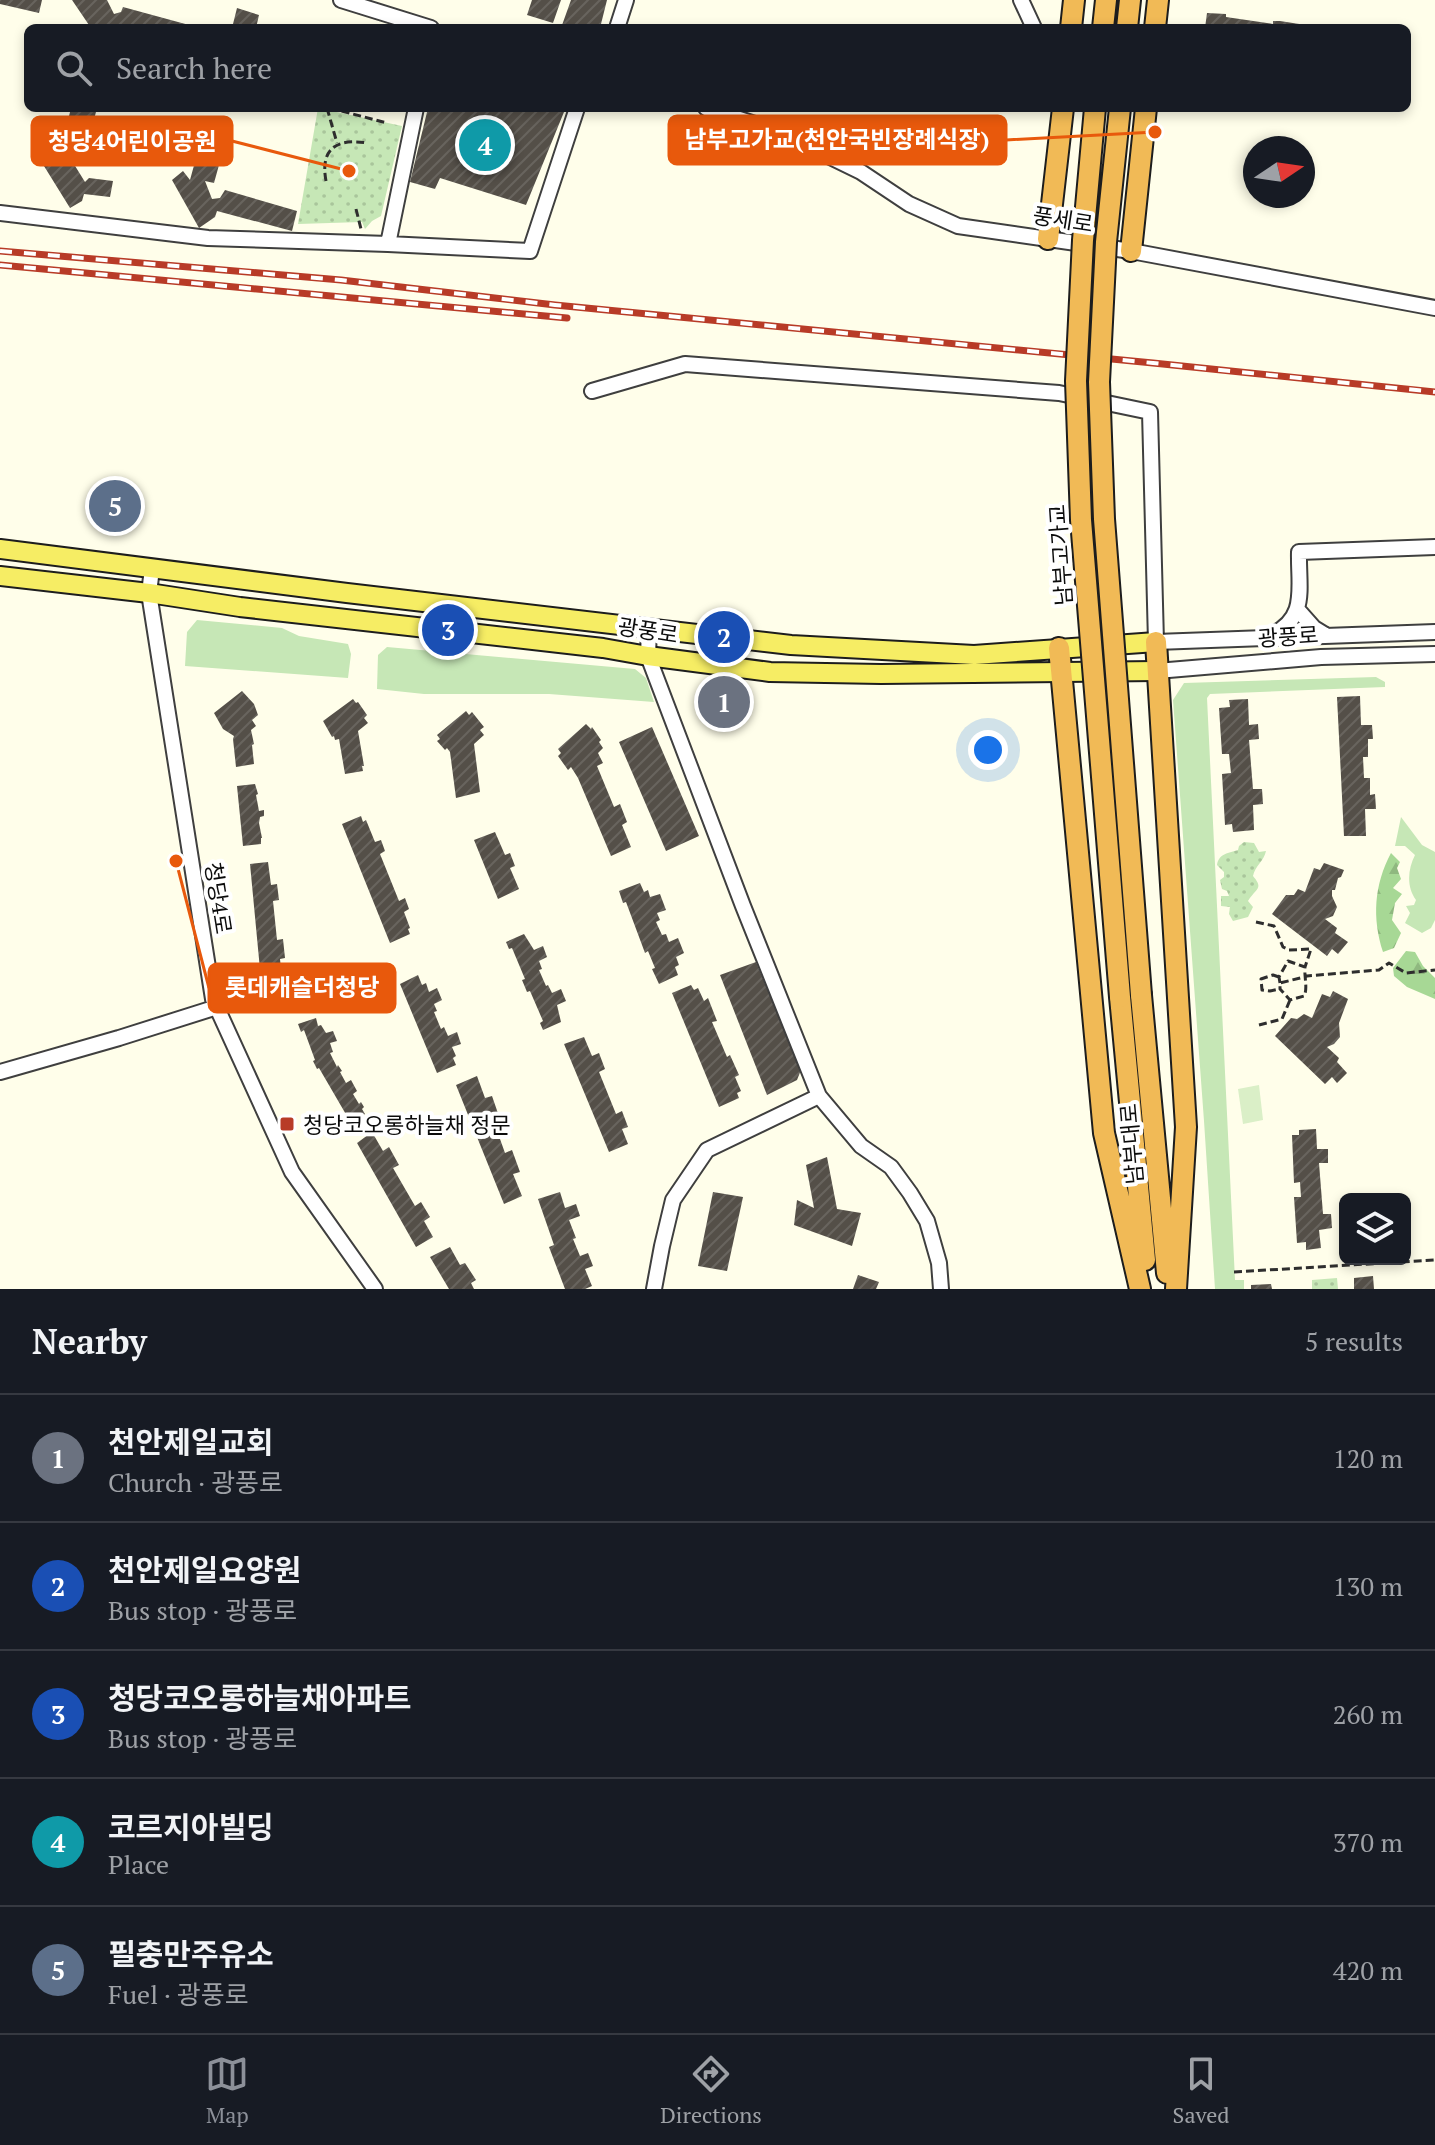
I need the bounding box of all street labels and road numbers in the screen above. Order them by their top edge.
street label: 풍세로 [1031,200,1095,238]
street label: 남부고가교 [1042,504,1078,606]
street label: 광풍로 [616,611,680,649]
street label: 광풍로 [1257,619,1319,653]
street label: 청당4로 [199,860,239,936]
street label: 남부대로 [1113,1102,1149,1186]

